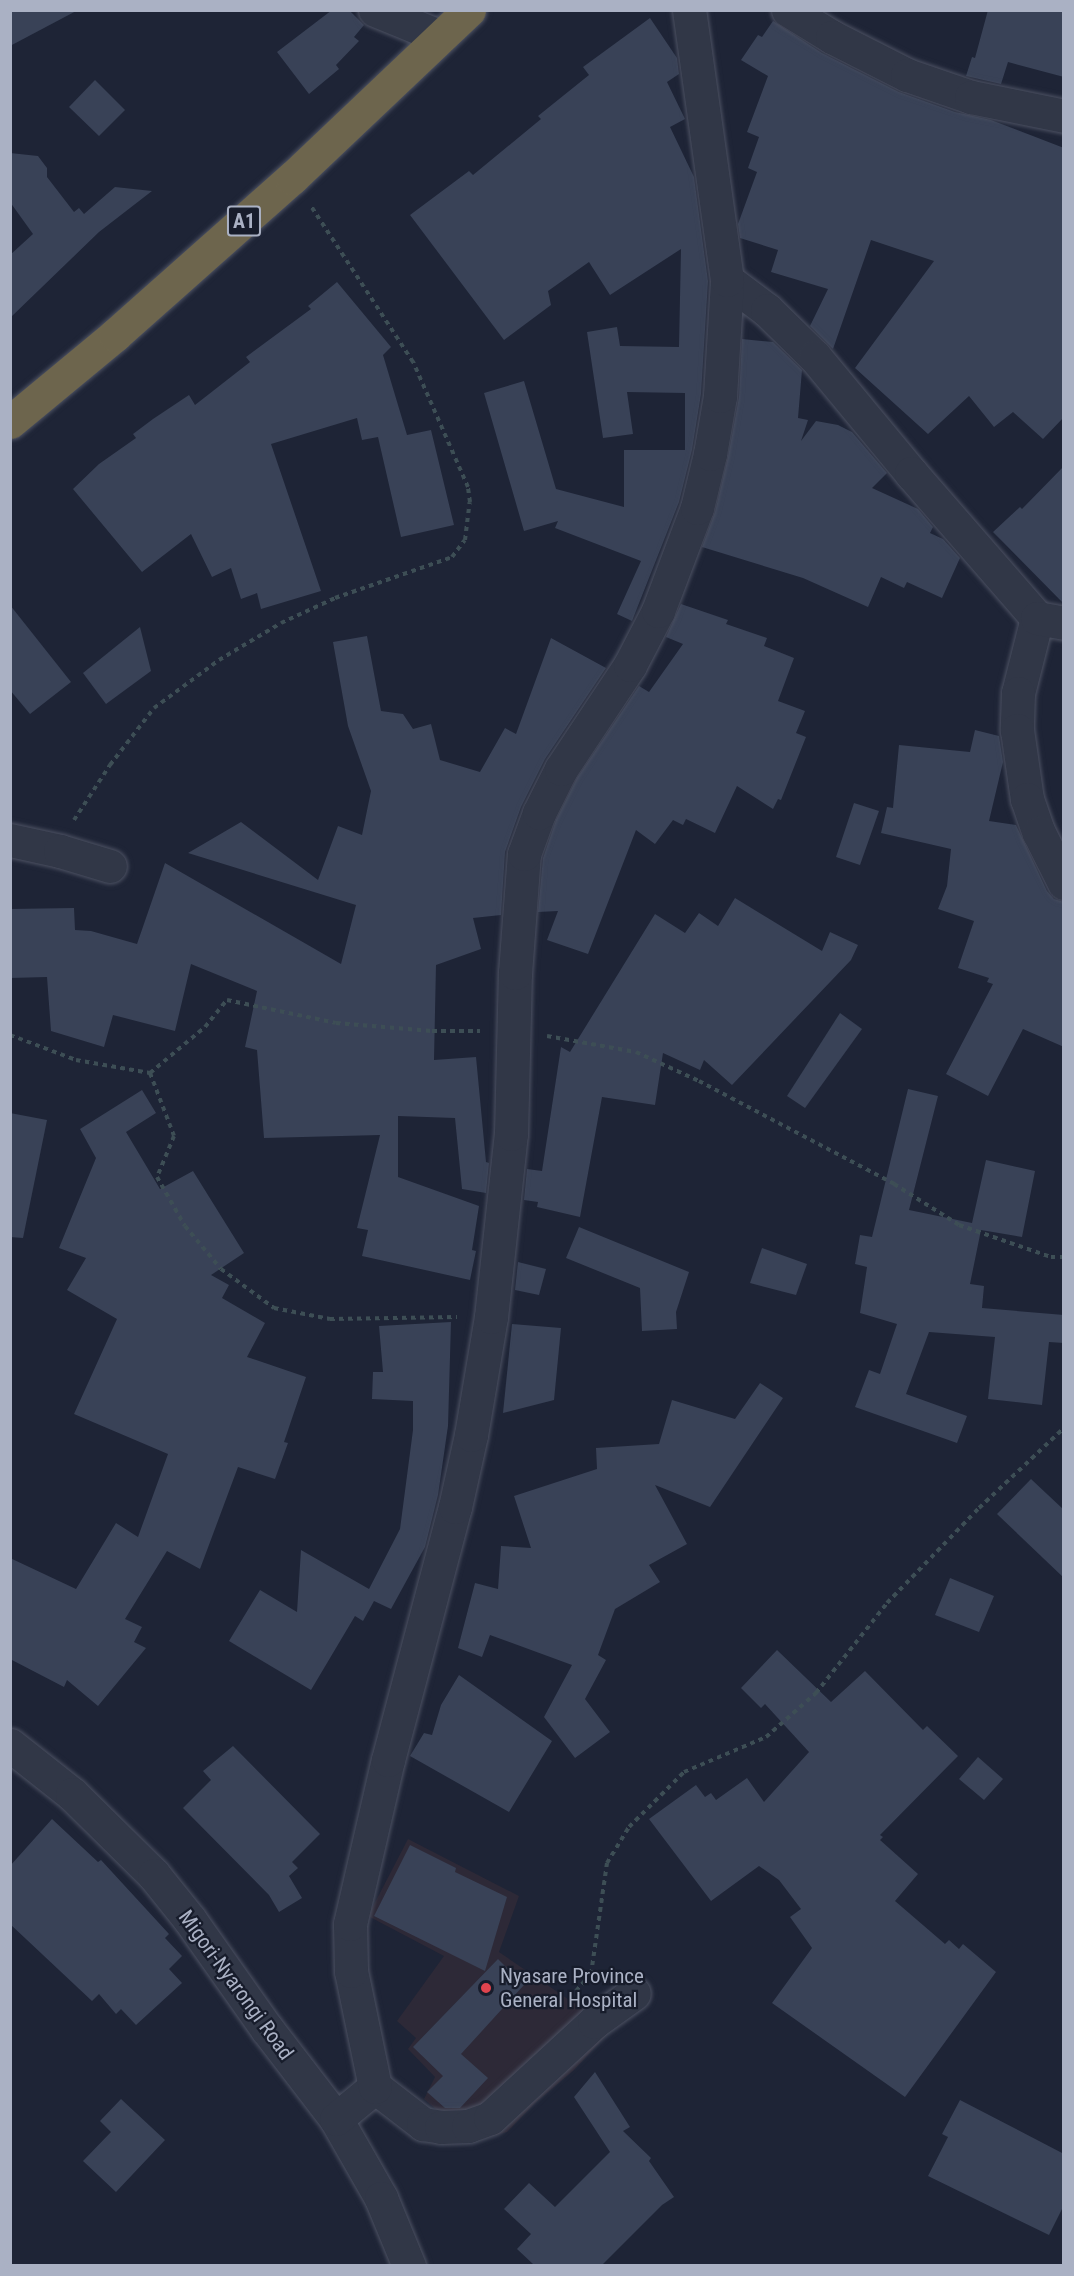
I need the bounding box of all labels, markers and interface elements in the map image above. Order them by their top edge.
road number: A1 [226,204,262,238]
street label: Migori-Nyarongi Road [173,1905,299,2065]
place label: Nyasare Province General Hospital [500,1963,644,2013]
marker: Nyasare Province General Hospital [477,1979,495,1997]

